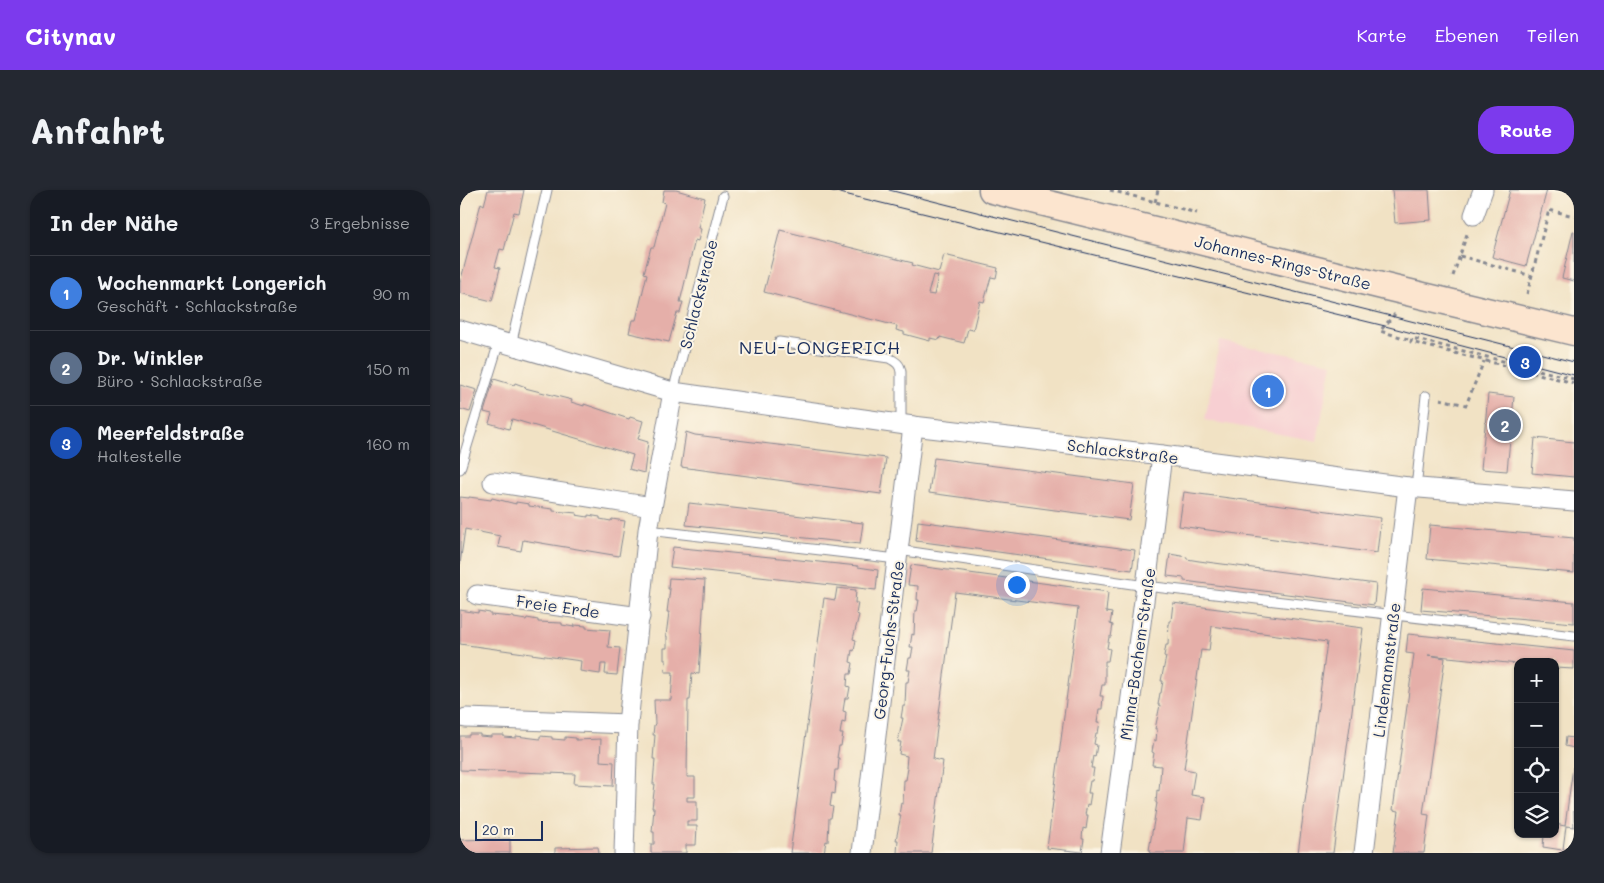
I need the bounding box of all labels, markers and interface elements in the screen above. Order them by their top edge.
text: Citynav [25,20,116,51]
text: Karte [1356,23,1407,47]
text: Ebenen [1435,23,1499,47]
text: Teilen [1527,23,1579,47]
button: Route [1478,106,1574,154]
text: Anfahrt [30,107,165,153]
text: In der Nähe [50,209,178,236]
text: 3 Ergebnisse [310,212,410,233]
street label: Johannes-Rings-Straße [1192,230,1374,294]
street label: Schlackstraße [674,237,722,351]
text: Wochenmarkt Longerich [97,270,326,295]
text: 1 [62,283,70,304]
text: 90 m [373,283,410,304]
text: Geschäft · Schlackstraße [97,295,298,316]
district label: NEU-LONGERICH [739,335,901,359]
pin: 3 [1509,343,1541,381]
text: Dr. Winkler [97,345,203,370]
text: 2 [62,358,70,379]
text: 150 m [366,358,410,379]
text: Büro · Schlackstraße [97,370,263,391]
pin: 1 [1252,372,1284,410]
pin: 2 [1489,406,1521,444]
text: Meerfeldstraße [97,420,244,445]
text: 3 [61,433,71,454]
text: 160 m [365,433,410,454]
street label: Schlackstraße [1066,434,1180,468]
text: Haltestelle [97,445,182,466]
street label: Georg-Fuchs-Straße [868,559,908,721]
street label: Minna-Bachem-Straße [1114,566,1160,742]
your location [1004,572,1030,598]
street label: Freie Erde [515,590,601,622]
street label: Lindemannstraße [1367,601,1405,739]
map controls [1514,658,1559,838]
button: + [1514,658,1559,703]
button: − [1514,703,1559,748]
button: locate [1514,748,1559,793]
button: layers [1514,793,1559,838]
scale bar [475,818,542,841]
text: 20 m [482,820,514,839]

